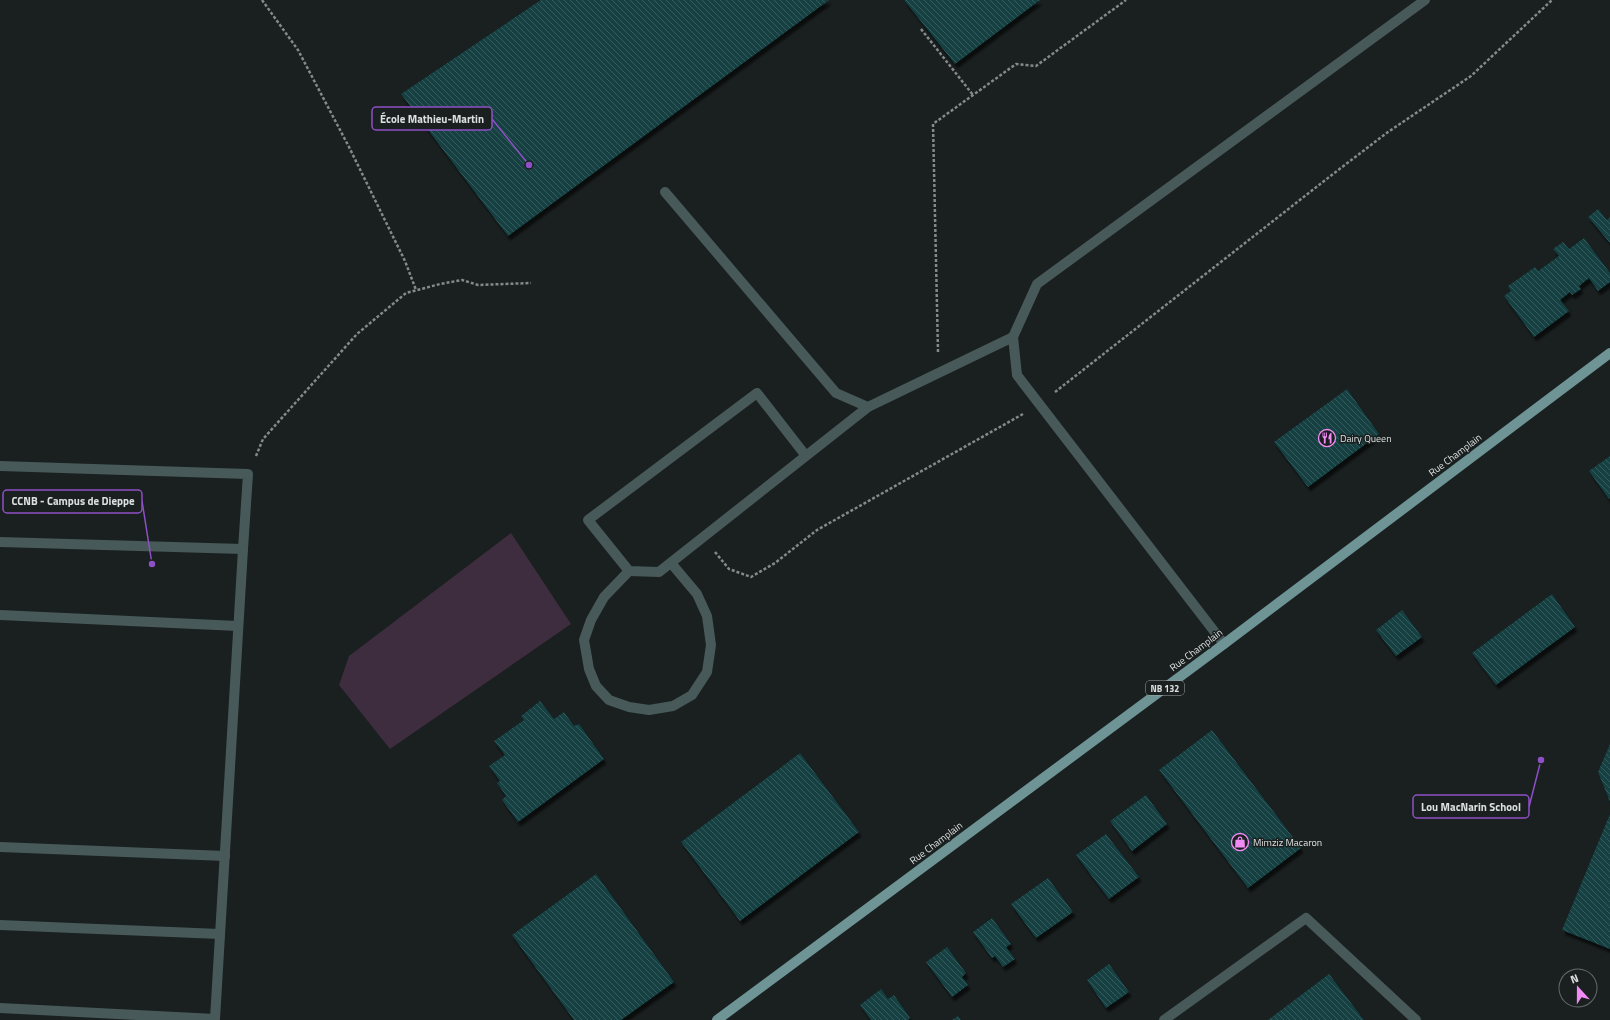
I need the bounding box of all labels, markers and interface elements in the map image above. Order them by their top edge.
callout: École Mathieu-Martin [372,107,492,130]
text: École Mathieu-Martin [380,111,484,127]
restaurant icon: Dairy Queen [1317,428,1337,448]
street label: Rue Champlain [1425,430,1485,480]
place label: Dairy Queen [1340,431,1392,446]
callout: CCNB - Campus de Dieppe [3,490,142,513]
text: CCNB - Campus de Dieppe [11,493,135,509]
street label: Rue Champlain [1166,625,1226,675]
road number: NB 132 [1146,681,1184,695]
callout: Lou MacNarin School [1413,795,1529,818]
text: Lou MacNarin School [1421,799,1521,815]
street label: Rue Champlain [906,818,966,868]
shop icon: Mimziz Macaron [1230,832,1250,852]
place label: Mimziz Macaron [1253,835,1322,850]
north arrow [1558,968,1598,1008]
text: N [1568,970,1581,987]

